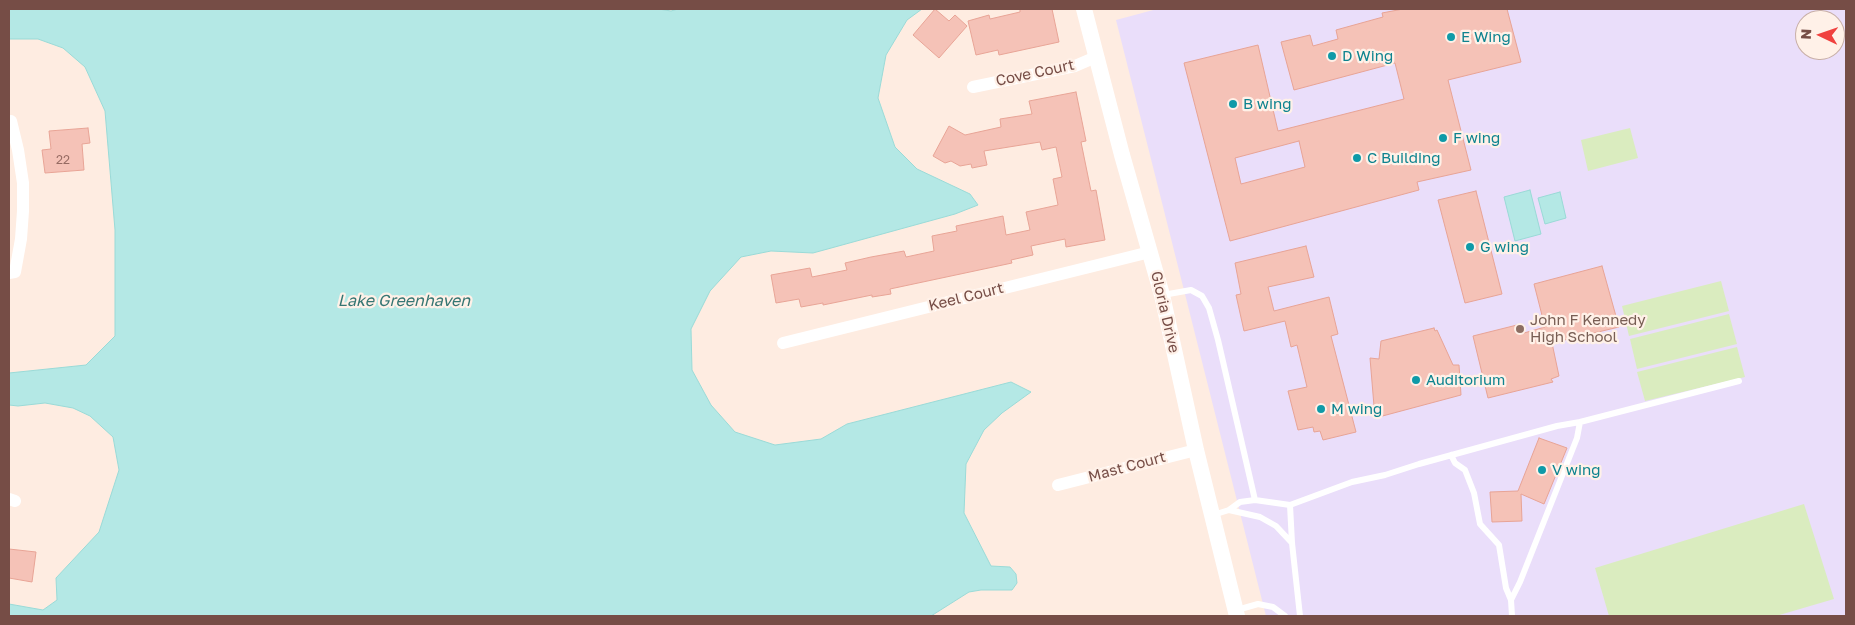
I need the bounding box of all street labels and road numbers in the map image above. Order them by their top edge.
street label: Cove Court [994,56,1076,90]
street label: Gloria Drive [1147,269,1183,355]
street label: Keel Court [927,279,1005,315]
street label: Mast Court [1086,448,1168,486]

